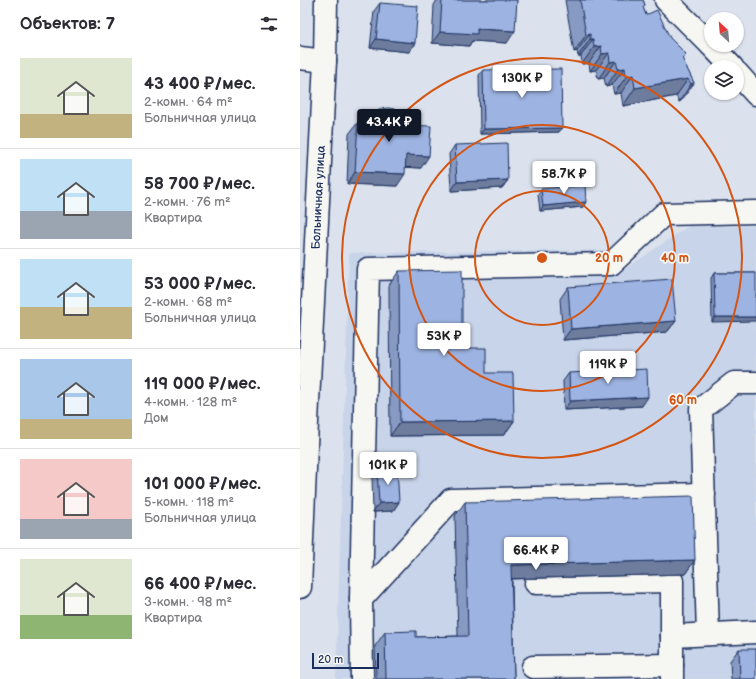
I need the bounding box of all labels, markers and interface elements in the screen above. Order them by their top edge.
north arrow [704,12,744,52]
map controls [704,12,744,100]
icon: filters [258,13,280,35]
text: Объектов: 7 [20,14,115,34]
button: layers [704,60,744,100]
pin: 130K ₽ [489,65,555,99]
text: 130K ₽ [501,70,543,86]
icon: home [52,74,100,122]
text: 43 400 ₽/мес. [144,74,256,94]
text: 2-комн. · 64 m² [144,94,233,110]
pin: 43.4K ₽ [352,109,426,143]
text: Больничная улица [144,110,257,126]
text: 43.4K ₽ [366,114,412,130]
street label: Больничная улица [309,145,329,250]
pin: 58.7K ₽ [527,161,601,195]
text: 58.7K ₽ [541,166,587,182]
text: 58 700 ₽/мес. [144,174,255,194]
icon: home [52,175,100,223]
text: 2-комн. · 76 m² [144,194,231,210]
text: Квартира [144,210,202,226]
centre of rings [535,251,549,265]
text: 20 m [595,251,623,266]
text: 40 m [661,251,689,266]
text: 53 000 ₽/мес. [144,274,256,294]
icon: home [52,275,100,323]
text: 2-комн. · 68 m² [144,294,232,310]
text: Больничная улица [144,310,257,326]
pin: 53K ₽ [416,323,472,357]
text: 53K ₽ [426,328,462,344]
pin: 119K ₽ [575,351,641,385]
text: 119K ₽ [589,356,627,372]
text: 119 000 ₽/мес. [144,374,260,394]
icon: home [52,375,100,423]
text: 60 m [669,393,697,408]
text: 4-комн. · 128 m² [144,394,237,410]
text: Дом [144,410,169,426]
pin: 101K ₽ [355,452,421,486]
text: 101K ₽ [369,457,407,473]
text: 101 000 ₽/мес. [144,474,261,494]
icon: home [52,475,100,523]
text: 5-комн. · 118 m² [144,494,234,510]
text: Больничная улица [144,510,257,526]
pin: 66.4K ₽ [499,537,573,571]
text: 66.4K ₽ [513,542,559,558]
text: 66 400 ₽/мес. [144,574,256,594]
icon: home [52,575,100,623]
text: 3-комн. · 98 m² [144,594,232,610]
text: Квартира [144,610,202,626]
scale bar [312,651,379,670]
text: 20 m [318,653,343,666]

